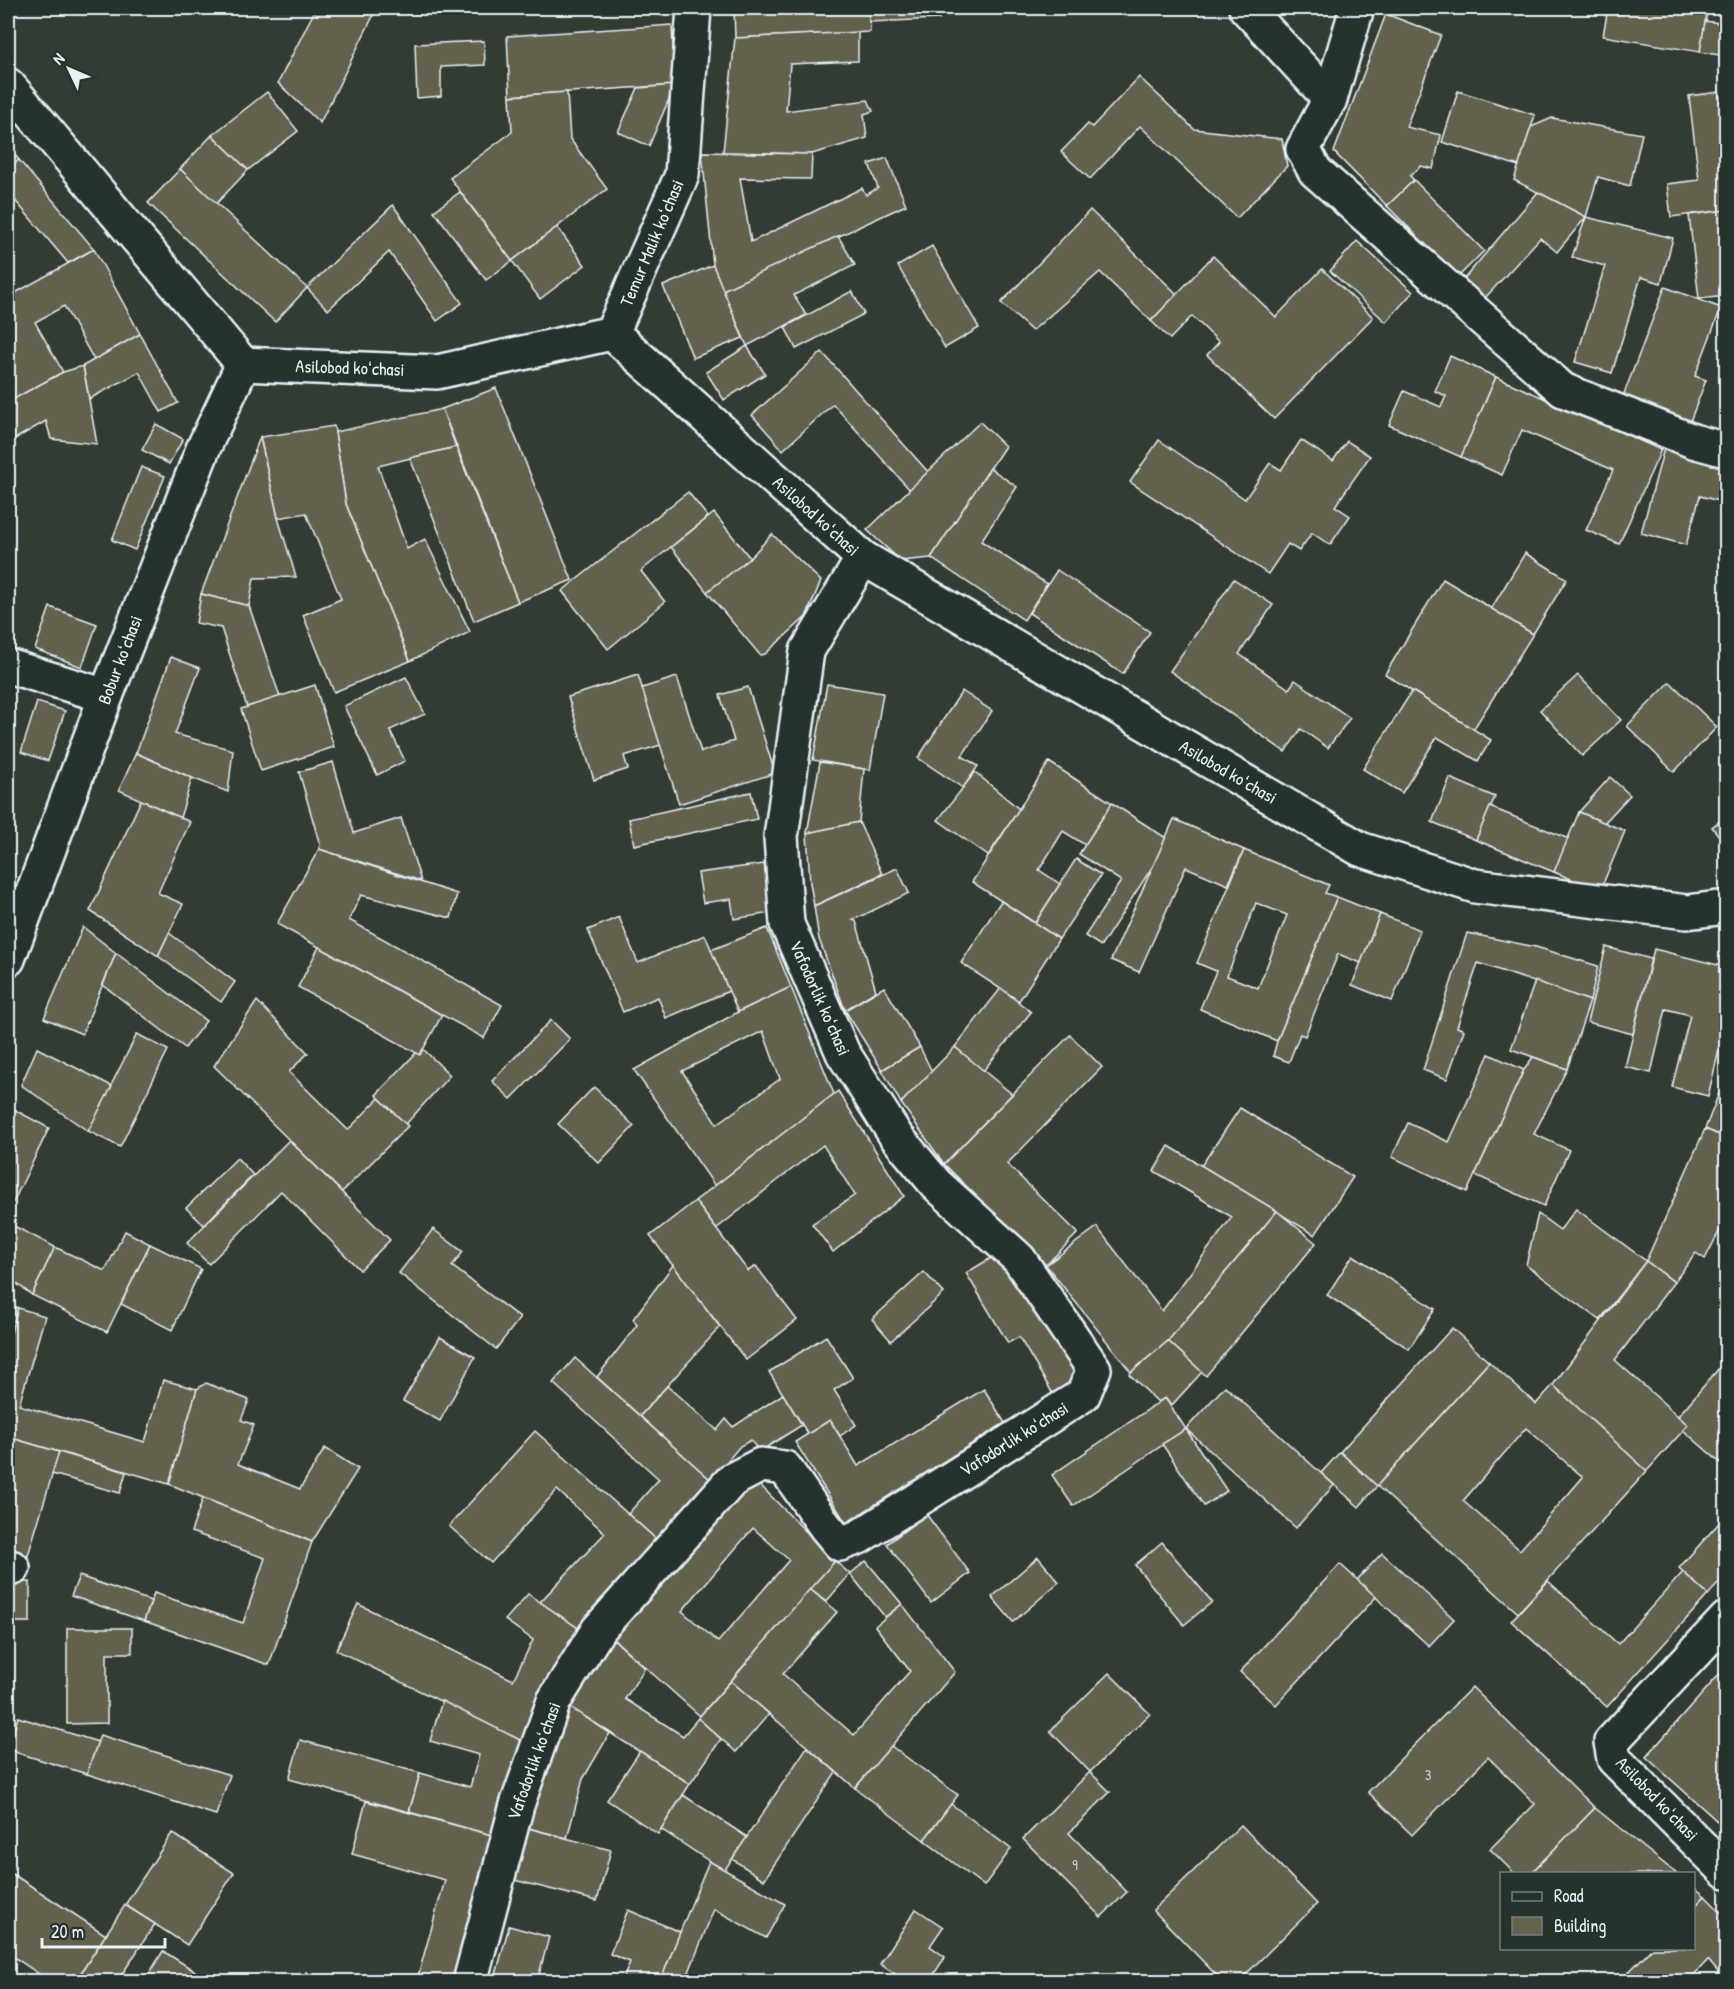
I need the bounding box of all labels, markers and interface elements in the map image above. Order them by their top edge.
north arrow [39,39,99,99]
text: N [47,48,69,69]
street label: Temur Malik koʻchasi [614,176,690,310]
street label: Asilobod koʻchasi [295,353,405,382]
street label: Asilobod koʻchasi [768,470,865,561]
street label: Bobur koʻchasi [91,612,148,708]
street label: Asilobod koʻchasi [1175,734,1282,810]
street label: Vafodorlik koʻchasi [784,936,857,1059]
street label: Vafodorlik koʻchasi [955,1395,1073,1482]
street label: Vafodorlik koʻchasi [501,1698,566,1823]
street label: Asilobod koʻchasi [1611,1751,1704,1847]
house number: 3 [1425,1764,1432,1785]
house number: 9 [1072,1854,1078,1875]
legend [1500,1872,1695,1950]
text: Road [1554,1883,1584,1908]
scale bar [42,1911,165,1949]
text: Building [1554,1913,1606,1938]
text: 20 m [51,1919,84,1944]

